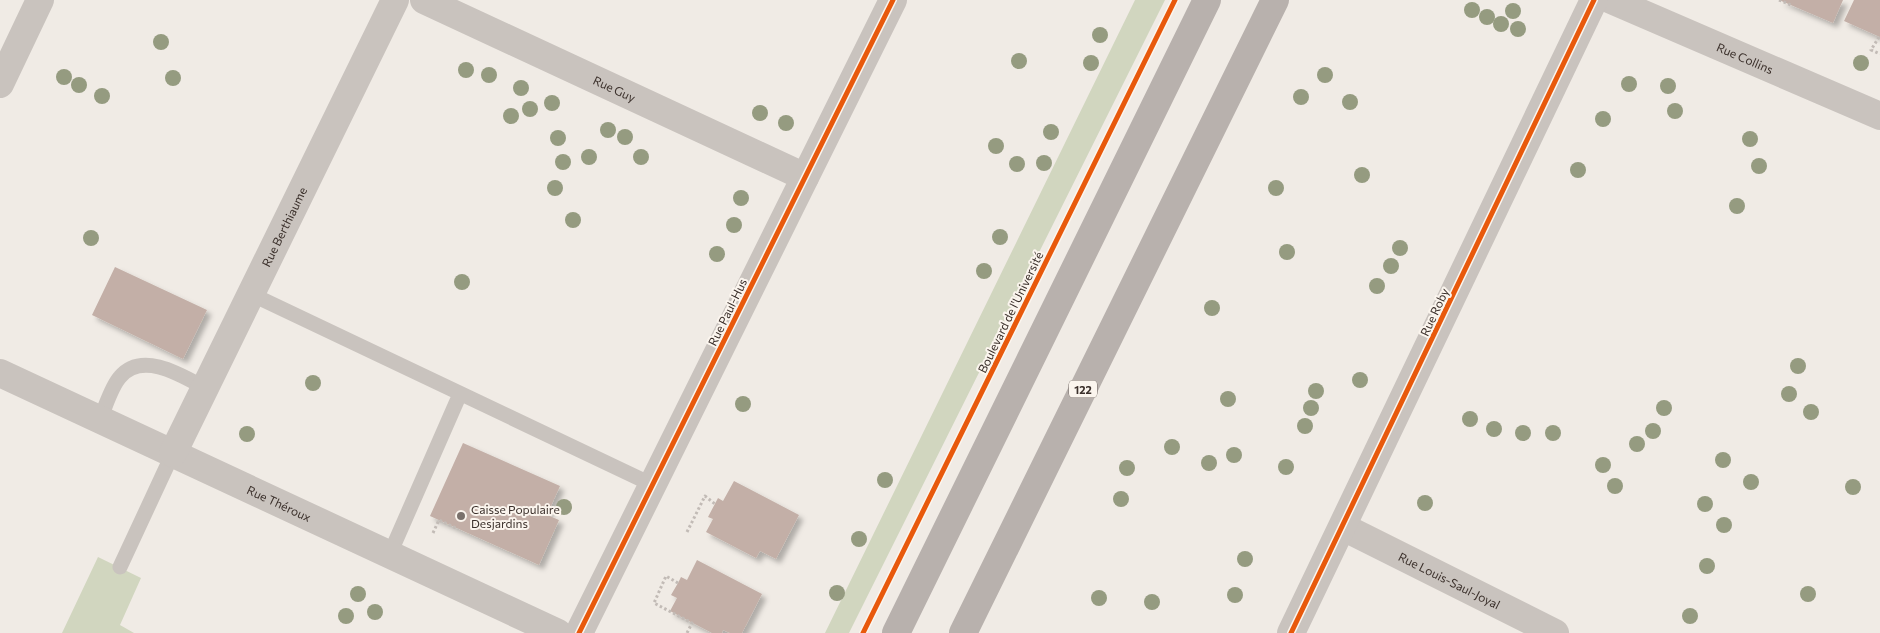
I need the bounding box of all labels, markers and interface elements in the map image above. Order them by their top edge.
street label: Rue Collins [1715,39,1776,76]
street label: Rue Guy [591,73,638,104]
street label: Rue Berthiaume [258,185,309,269]
street label: Boulevard de l'Université [974,249,1046,375]
street label: Rue Paul-Hus [705,276,749,348]
street label: Rue Roby [1417,286,1451,338]
road number: 122 [1069,380,1097,398]
street label: Rue Théroux [245,482,314,524]
place label: Caisse Populaire Desjardins [471,502,560,530]
marker: Caisse Populaire Desjardins [455,510,467,522]
street label: Rue Louis-Saul-Joyal [1396,549,1503,611]

